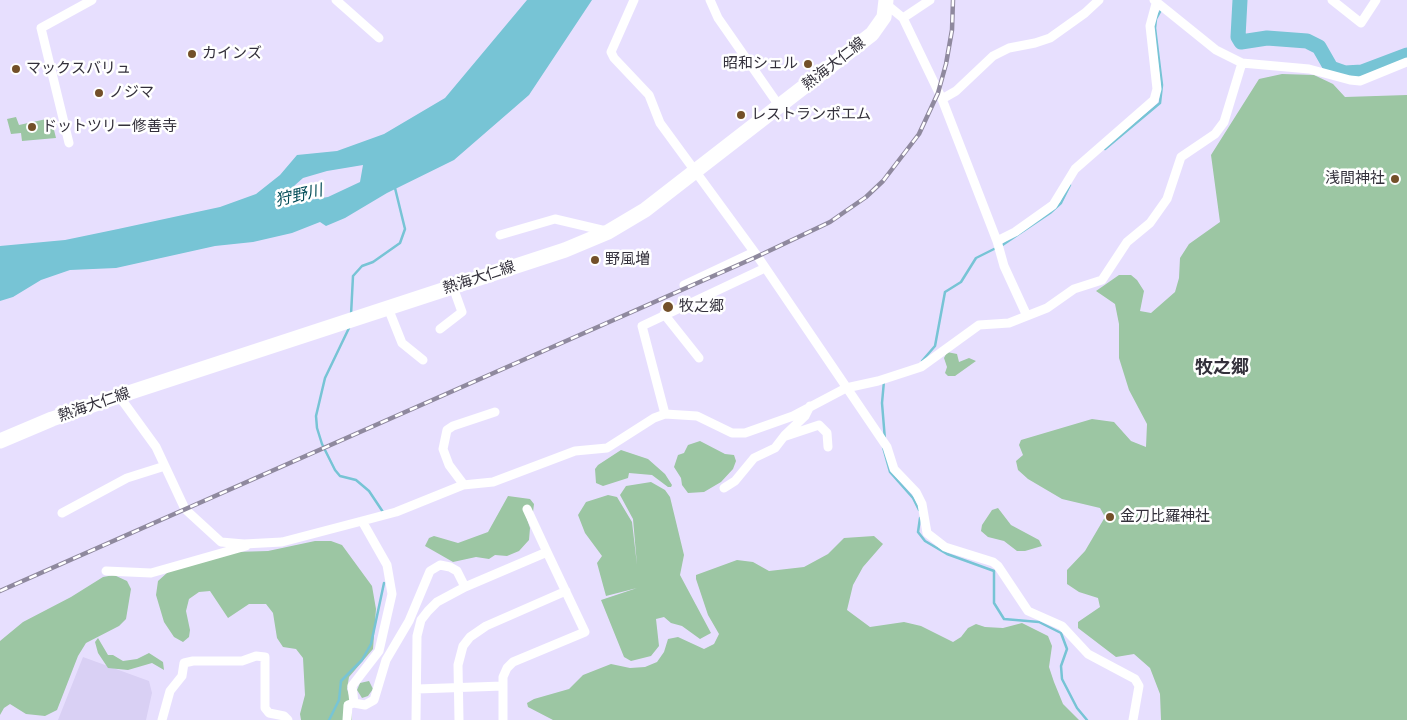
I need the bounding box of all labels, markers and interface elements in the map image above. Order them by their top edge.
street label: 熱海大仁線 [799,34,869,94]
place label: カインズ [202,45,262,63]
marker: カインズ [186,48,198,60]
place label: 昭和シェル [723,55,798,73]
marker: 昭和シェル [802,58,814,70]
place label: マックスバリュ [26,60,131,78]
marker: マックスバリュ [10,63,22,75]
place label: ノジマ [109,84,154,102]
marker: ノジマ [93,87,105,99]
place label: レストランポエム [751,106,871,124]
marker: レストランポエム [735,109,747,121]
place label: ドットツリー修善寺 [42,118,177,136]
marker: ドットツリー修善寺 [26,121,38,133]
place label: 浅間神社 [1325,170,1385,188]
marker: 浅間神社 [1389,173,1401,185]
water label: 狩野川 [273,181,325,211]
place label: 野風増 [605,251,650,269]
marker: 野風増 [589,254,601,266]
street label: 熱海大仁線 [441,258,517,298]
place label: 牧之郷 [679,298,724,316]
marker: 牧之郷 [661,300,675,314]
district label: 牧之郷 [1195,357,1249,379]
street label: 熱海大仁線 [56,384,132,426]
place label: 金刀比羅神社 [1120,508,1210,526]
marker: 金刀比羅神社 [1104,511,1116,523]

